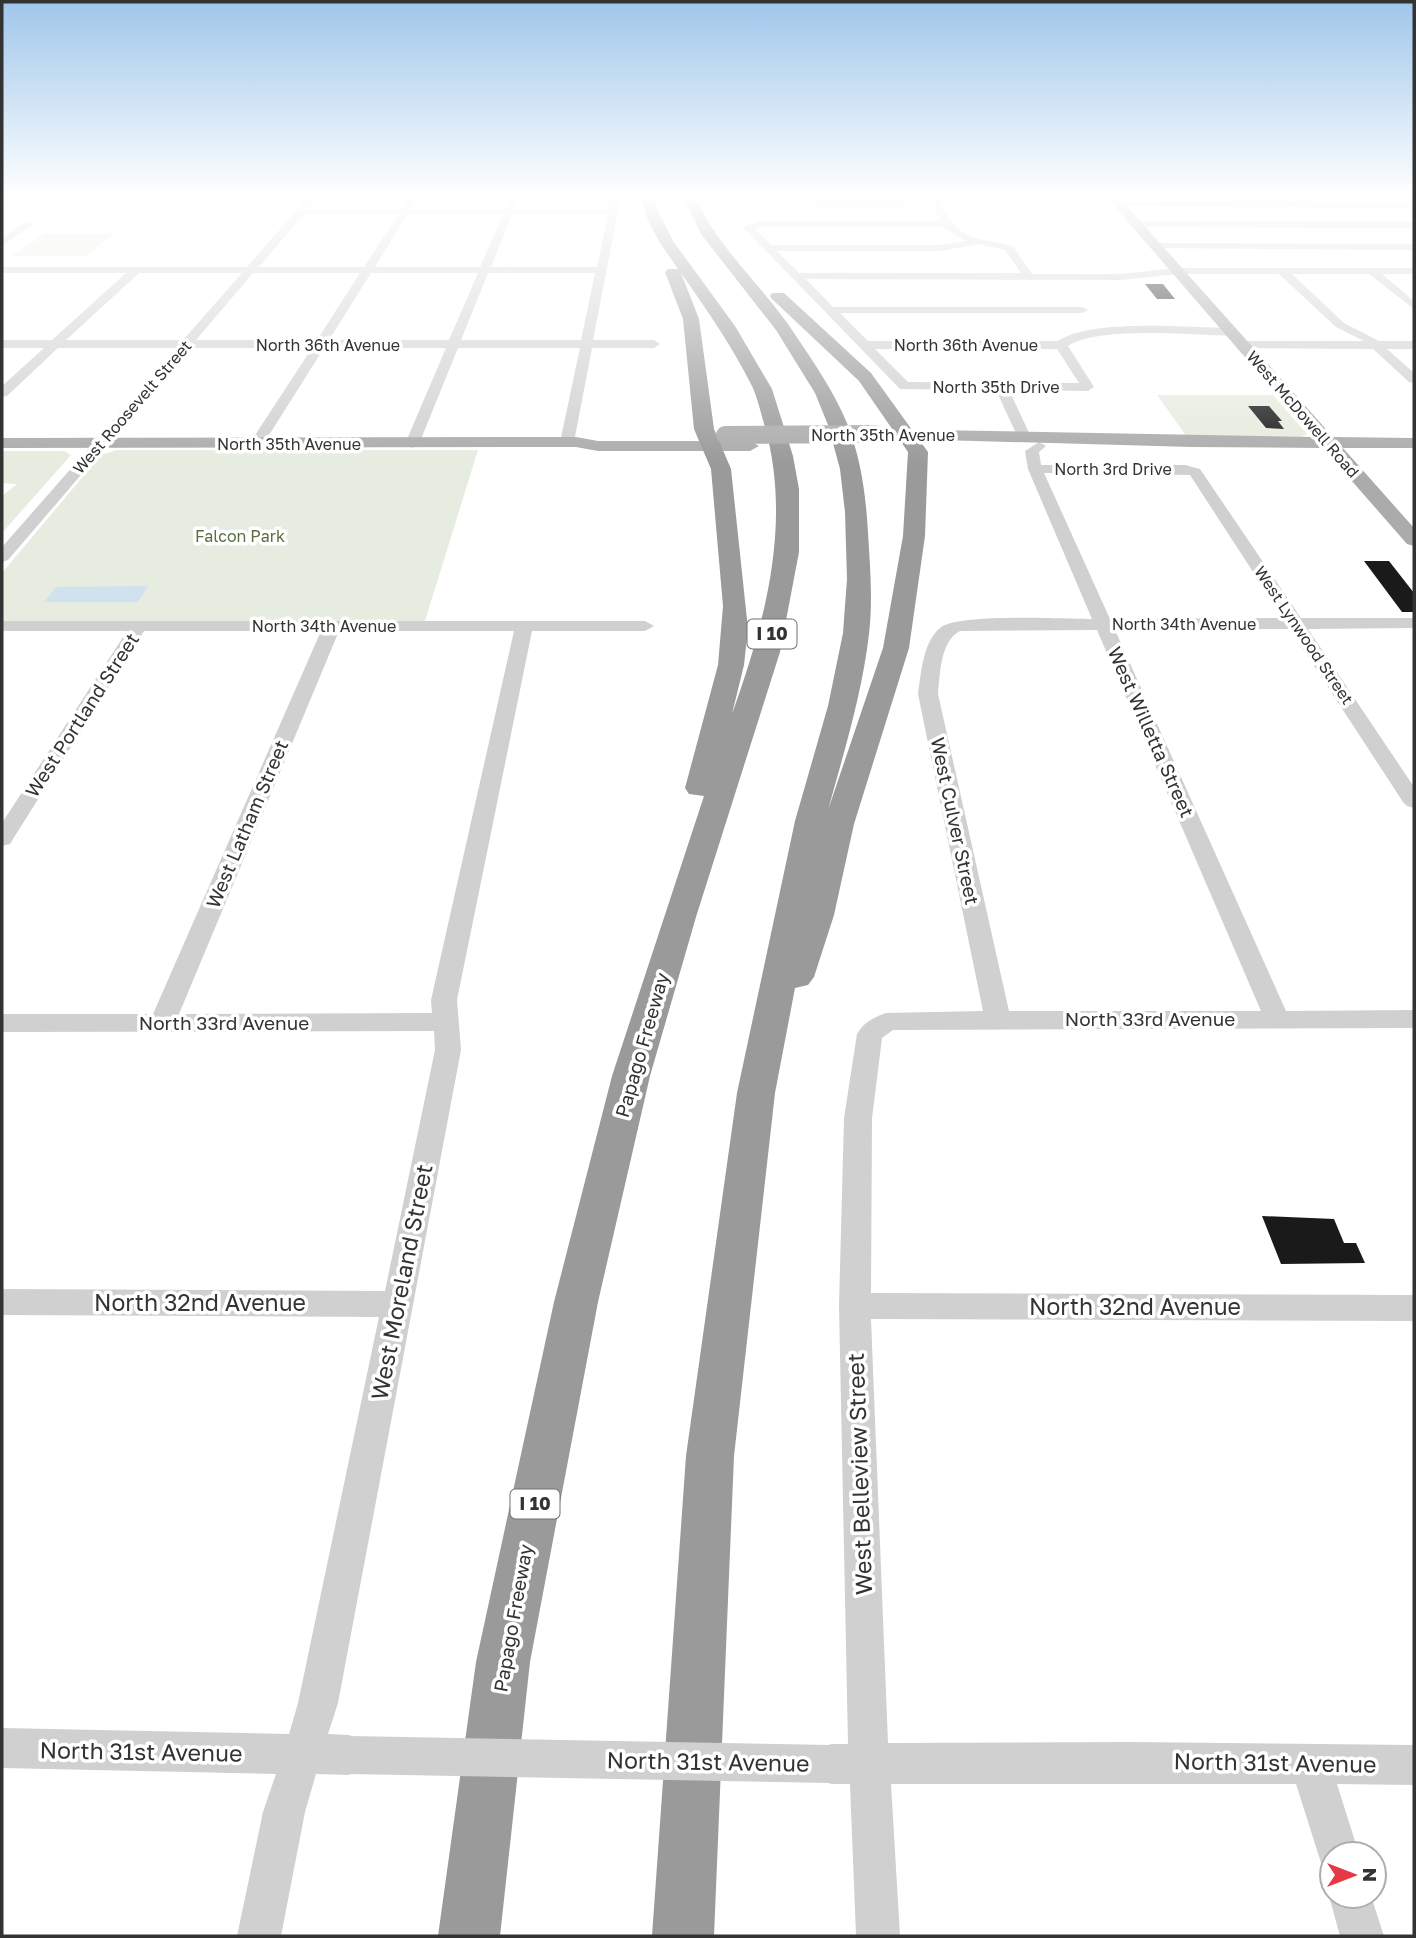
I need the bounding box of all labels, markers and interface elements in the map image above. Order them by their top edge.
street label: North 36th Avenue [256,335,400,355]
street label: North 36th Avenue [894,335,1038,355]
street label: West Roosevelt Street [68,336,196,478]
street label: West McDowell Road [1242,346,1364,482]
street label: North 35th Drive [932,377,1060,397]
street label: North 35th Avenue [811,425,955,445]
street label: North 35th Avenue [217,434,361,454]
street label: North 3rd Drive [1054,459,1172,479]
park label: Falcon Park [195,526,285,546]
street label: West Lynwood Street [1250,562,1358,708]
street label: North 34th Avenue [1112,614,1256,634]
street label: North 34th Avenue [252,616,396,636]
road number: I 10 [748,620,796,648]
street label: West Portland Street [20,628,143,801]
street label: West Willetta Street [1104,643,1199,821]
street label: West Culver Street [926,735,984,907]
street label: West Latham Street [201,736,292,911]
street label: Papago Freeway [610,969,673,1120]
street label: North 33rd Avenue [1065,1007,1235,1030]
street label: North 33rd Avenue [139,1011,309,1034]
street label: West Moreland Street [364,1161,438,1402]
street label: North 32nd Avenue [94,1288,306,1316]
street label: North 32nd Avenue [1029,1292,1241,1320]
street label: West Belleview Street [841,1352,877,1596]
road number: I 10 [510,1490,560,1518]
street label: Papago Freeway [488,1542,537,1694]
street label: North 31st Avenue [39,1735,243,1767]
street label: North 31st Avenue [606,1745,810,1777]
street label: North 31st Avenue [1173,1746,1377,1778]
north arrow [1318,1840,1388,1910]
text: N [1359,1868,1382,1882]

